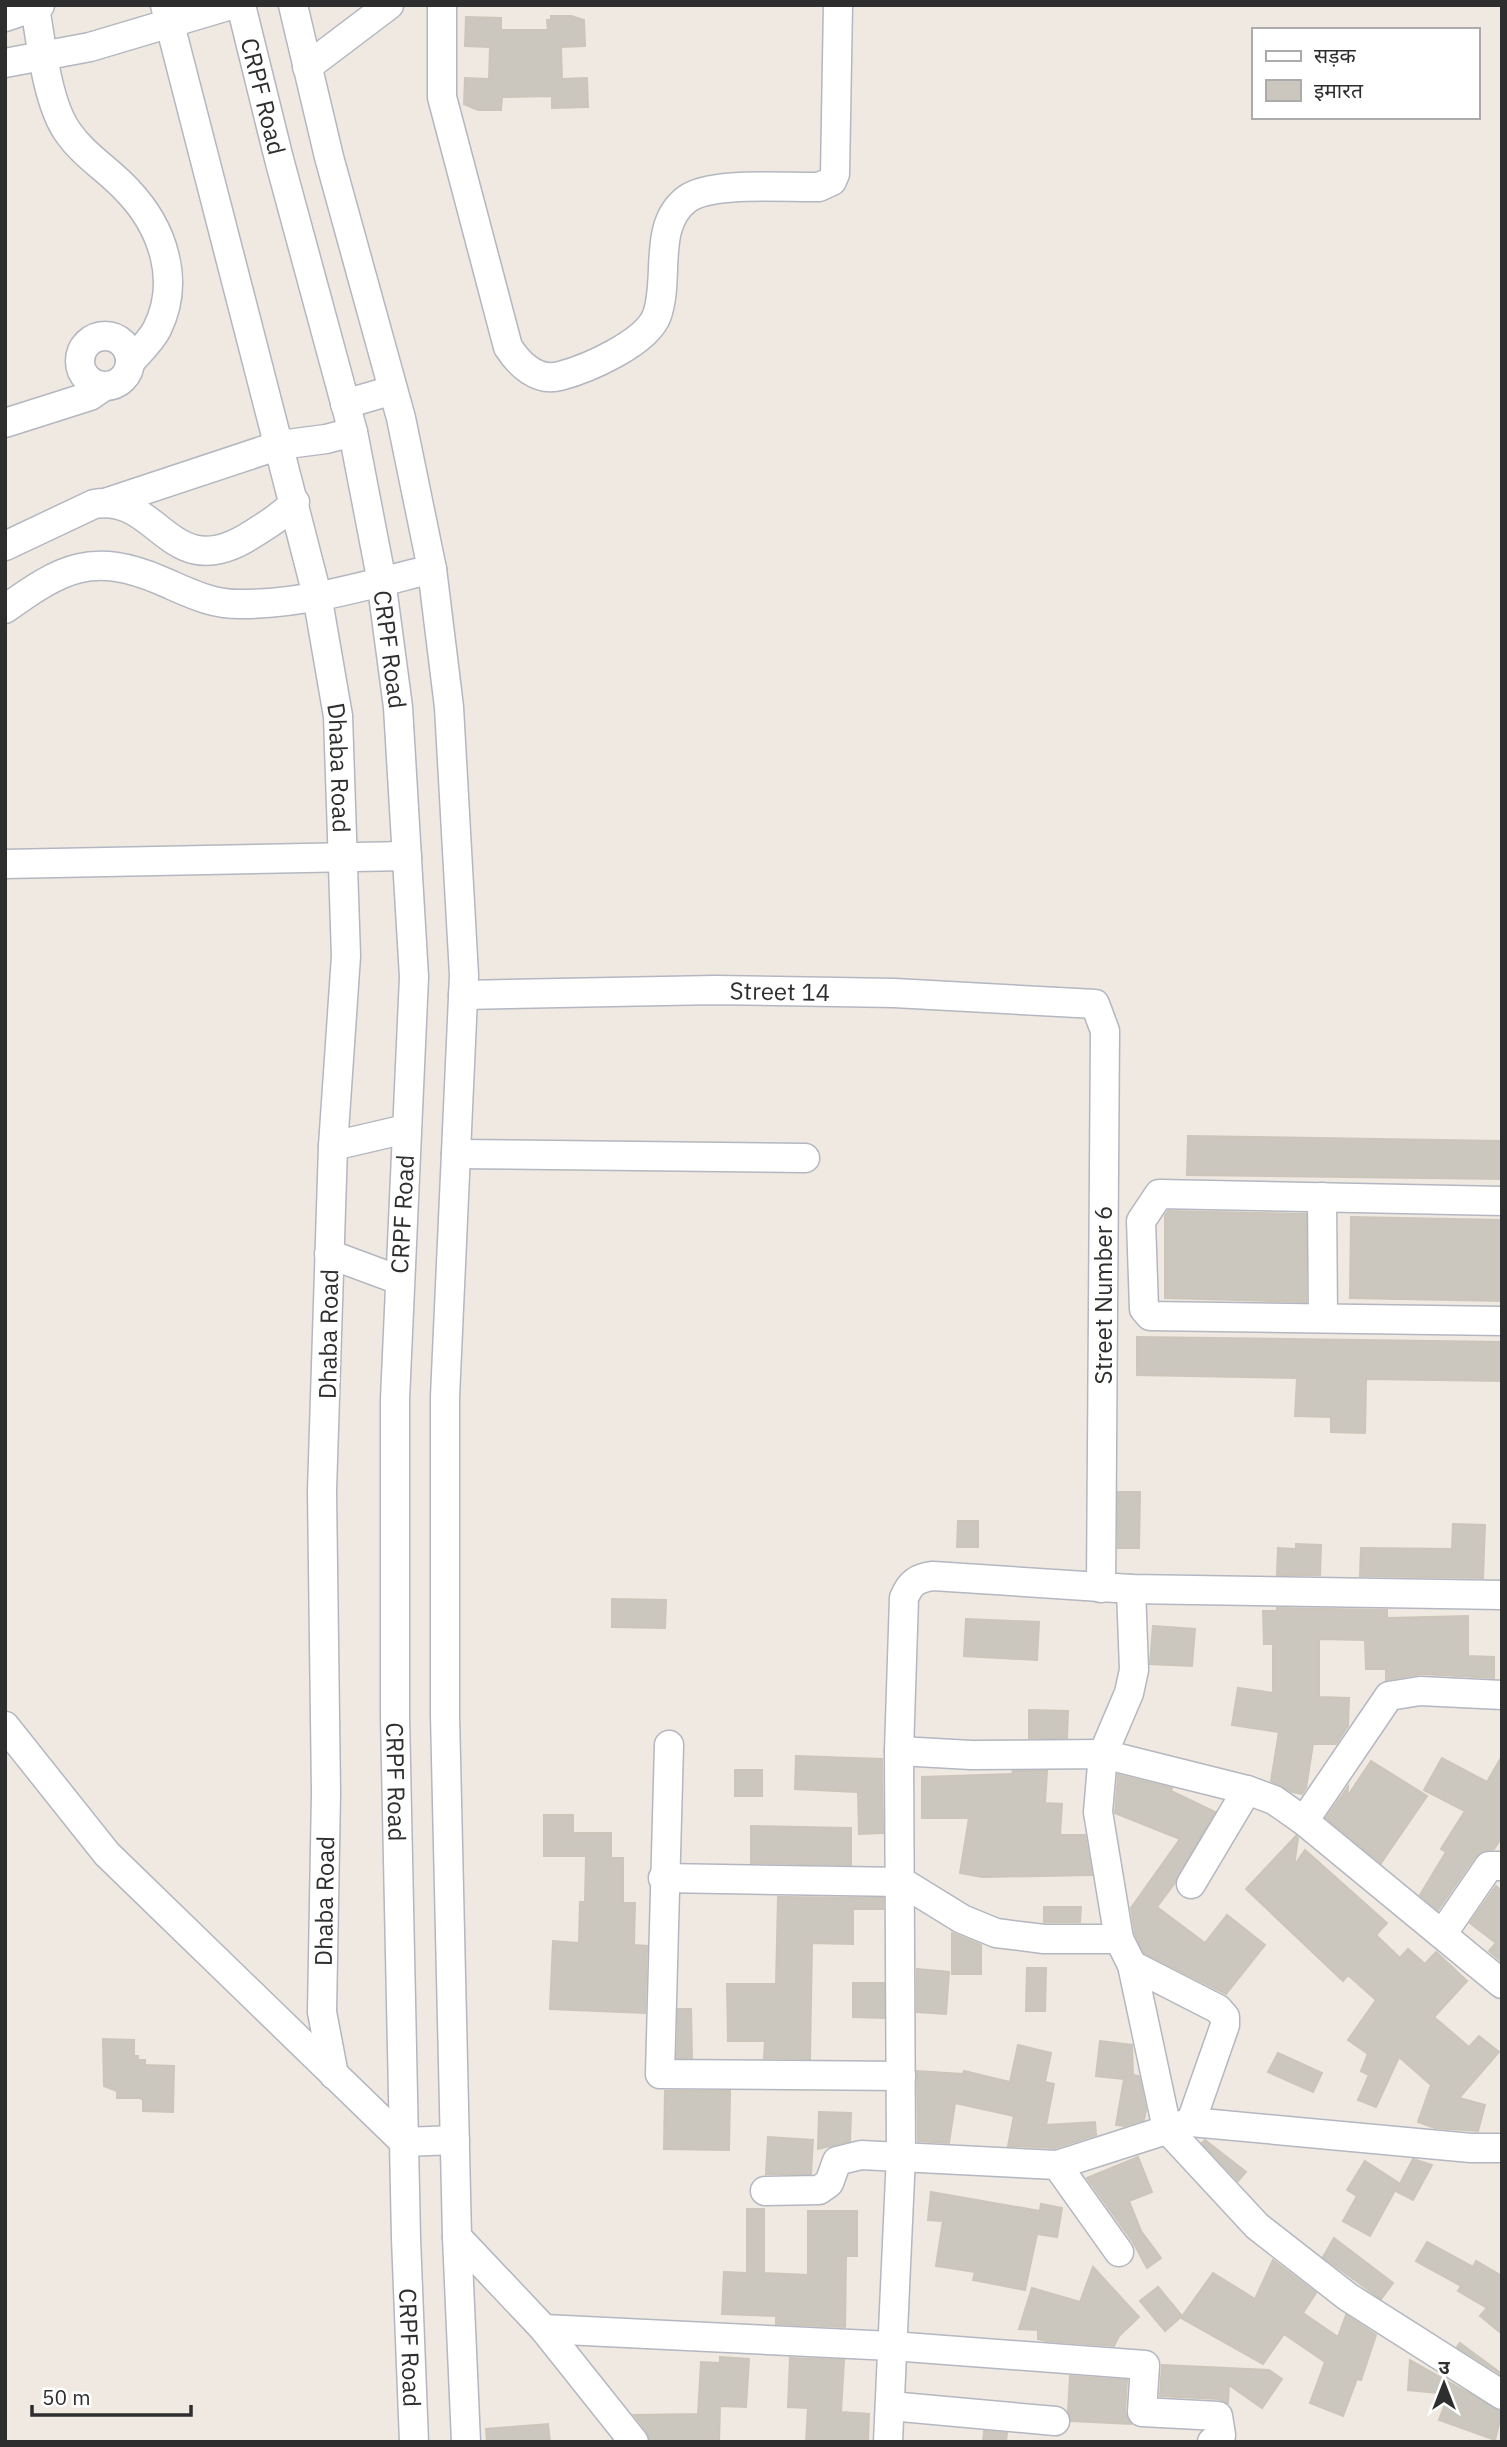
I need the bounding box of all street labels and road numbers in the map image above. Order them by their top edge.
street label: CRPF Road [234,35,293,158]
street label: CRPF Road [367,588,414,710]
street label: Dhaba Road [320,700,358,833]
street label: Street 14 [729,974,830,1008]
street label: CRPF Road [383,1154,421,1274]
street label: Street Number 6 [1087,1205,1119,1385]
street label: Dhaba Road [311,1269,345,1399]
street label: CRPF Road [379,1722,414,1842]
street label: Dhaba Road [307,1836,341,1966]
street label: CRPF Road [392,2288,429,2408]

